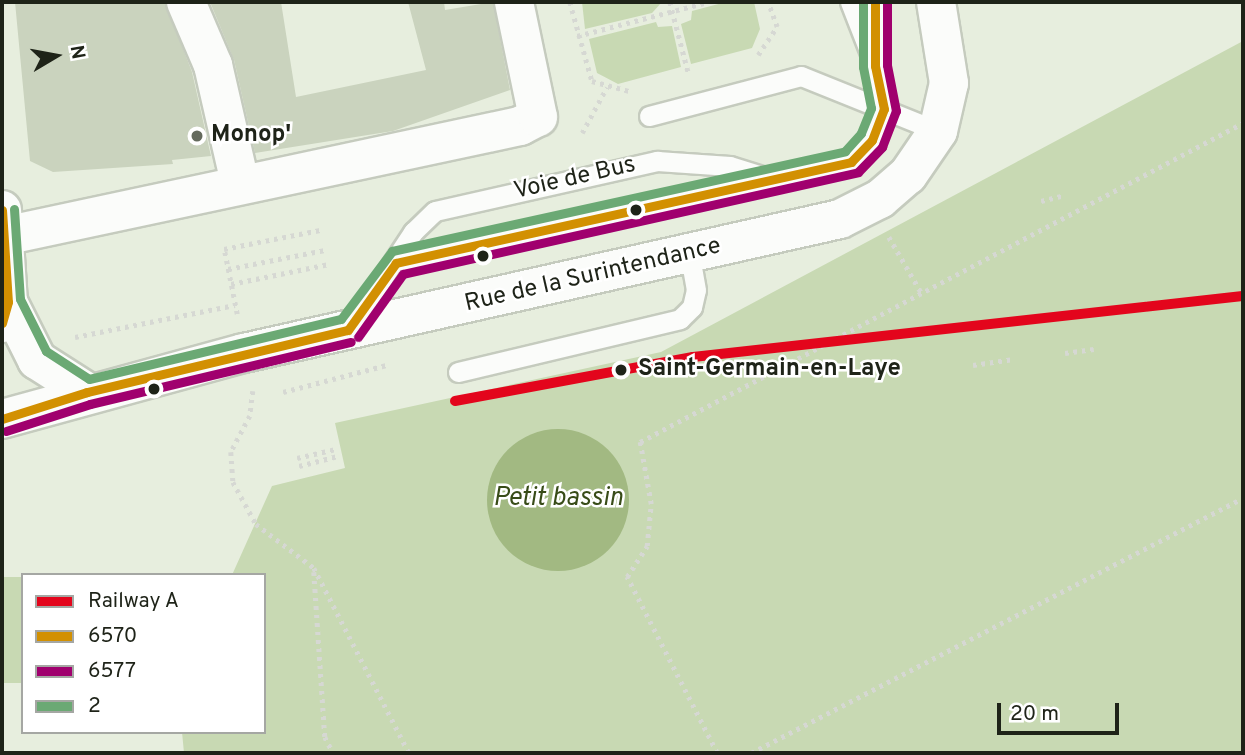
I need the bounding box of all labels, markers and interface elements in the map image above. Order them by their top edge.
north arrow [21,21,91,91]
text: N [64,44,90,61]
place label: Monop' [211,122,291,150]
marker: Monop' [189,128,205,144]
street label: Voie de Bus [511,151,639,207]
unlabelled marker [629,203,643,217]
street label: Rue de la Surintendance [462,233,724,319]
unlabelled marker [476,249,490,263]
place label: Saint-Germain-en-Laye [638,356,901,384]
marker: Saint-Germain-en-Laye [610,359,632,381]
unlabelled marker [147,382,161,396]
water label: Petit bassin [493,483,623,515]
legend [21,573,266,734]
text: Railway A [88,588,179,615]
text: 6570 [88,623,137,650]
text: 6577 [88,658,136,685]
scale bar [1000,688,1122,732]
text: 2 [88,693,101,720]
text: 20 m [1010,701,1059,728]

